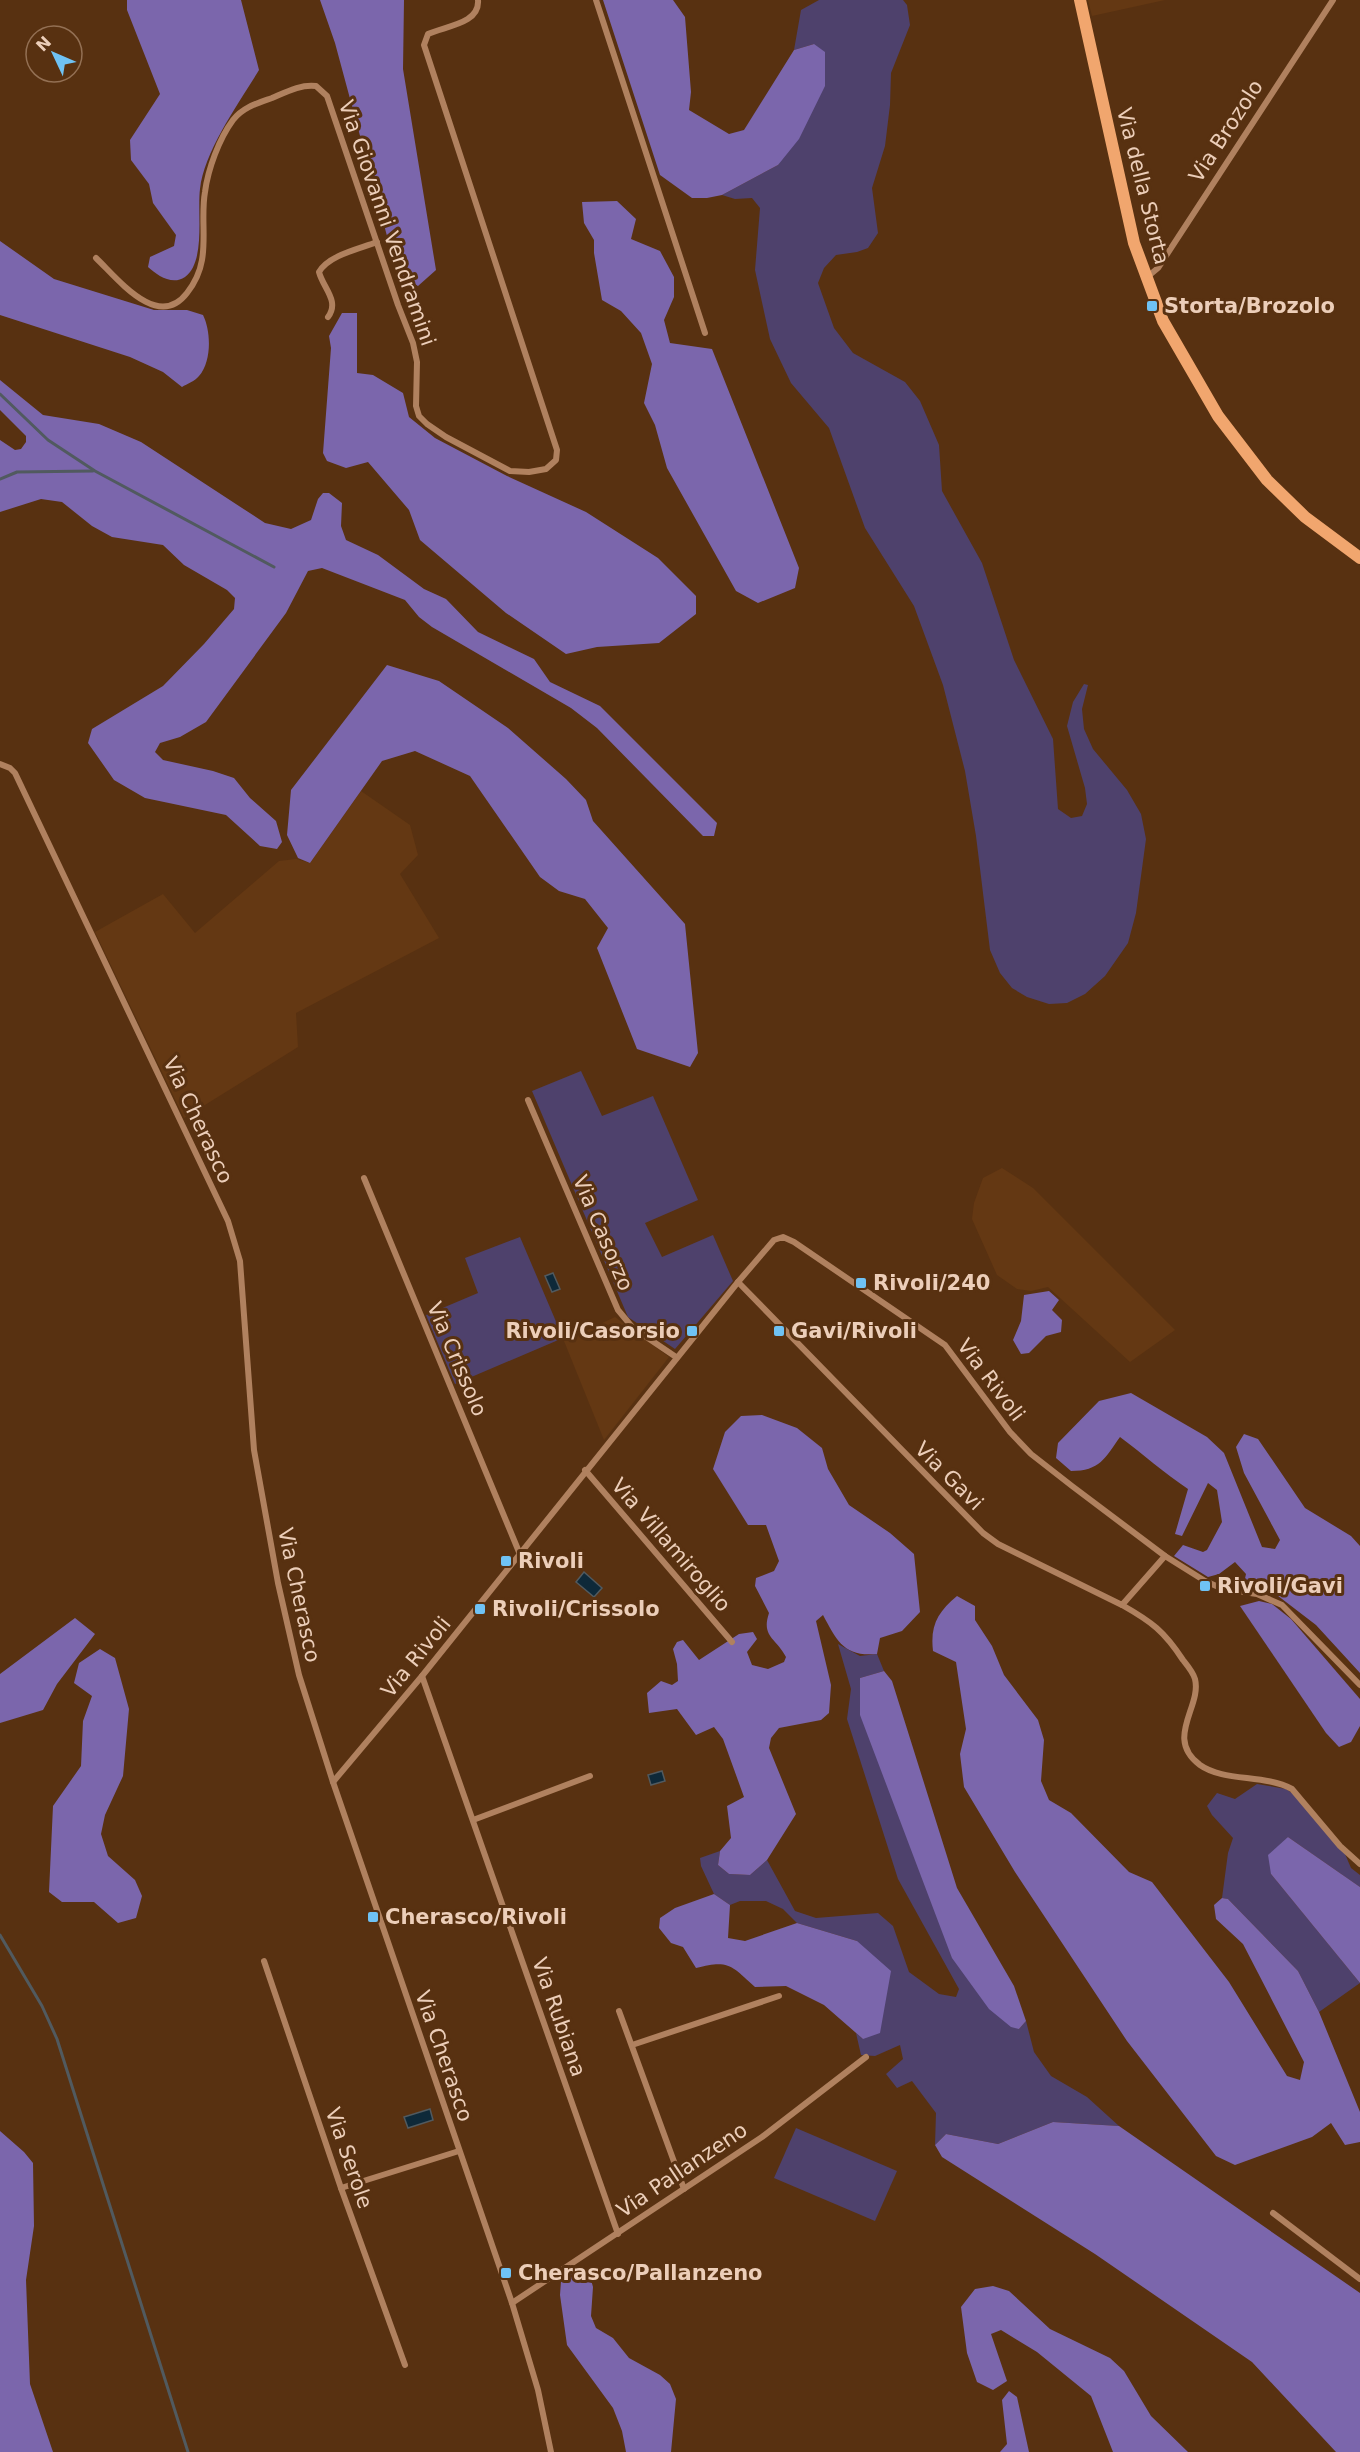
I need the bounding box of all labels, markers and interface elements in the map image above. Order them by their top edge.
north arrow [24,24,84,84]
text: N [32,33,55,55]
street label: Via Brozolo [1184,75,1268,187]
street label: Via Giovanni Vendramini [334,97,440,349]
street label: Via della Storta [1112,105,1174,267]
place label: Storta/Brozolo [1164,294,1335,318]
marker: Storta/Brozolo [1145,299,1159,313]
street label: Via Cherasco [158,1053,238,1187]
street label: Via Casorzo [568,1172,638,1294]
place label: Rivoli/240 [873,1271,990,1295]
marker: Rivoli/240 [854,1276,868,1290]
street label: Via Crissolo [422,1298,492,1420]
place label: Rivoli/Casorsio [505,1319,680,1343]
place label: Gavi/Rivoli [791,1319,917,1343]
marker: Rivoli/Casorsio [685,1324,699,1338]
marker: Gavi/Rivoli [772,1324,786,1338]
street label: Via Rivoli [952,1334,1030,1426]
street label: Via Gavi [910,1437,988,1515]
street label: Via Villamiroglio [607,1473,735,1617]
street label: Via Cherasco [273,1525,325,1665]
place label: Rivoli [518,1549,584,1573]
marker: Rivoli [499,1554,513,1568]
place label: Rivoli/Gavi [1217,1574,1343,1598]
marker: Rivoli/Gavi [1198,1579,1212,1593]
place label: Rivoli/Crissolo [492,1597,660,1621]
marker: Rivoli/Crissolo [473,1602,487,1616]
street label: Via Rivoli [376,1612,456,1702]
place label: Cherasco/Rivoli [385,1905,567,1929]
marker: Cherasco/Rivoli [366,1910,380,1924]
street label: Via Rubiana [527,1954,591,2080]
street label: Via Cherasco [410,1987,478,2125]
street label: Via Serole [321,2104,377,2212]
street label: Via Pallanzeno [612,2118,752,2222]
place label: Cherasco/Pallanzeno [518,2261,763,2285]
marker: Cherasco/Pallanzeno [499,2266,513,2280]

